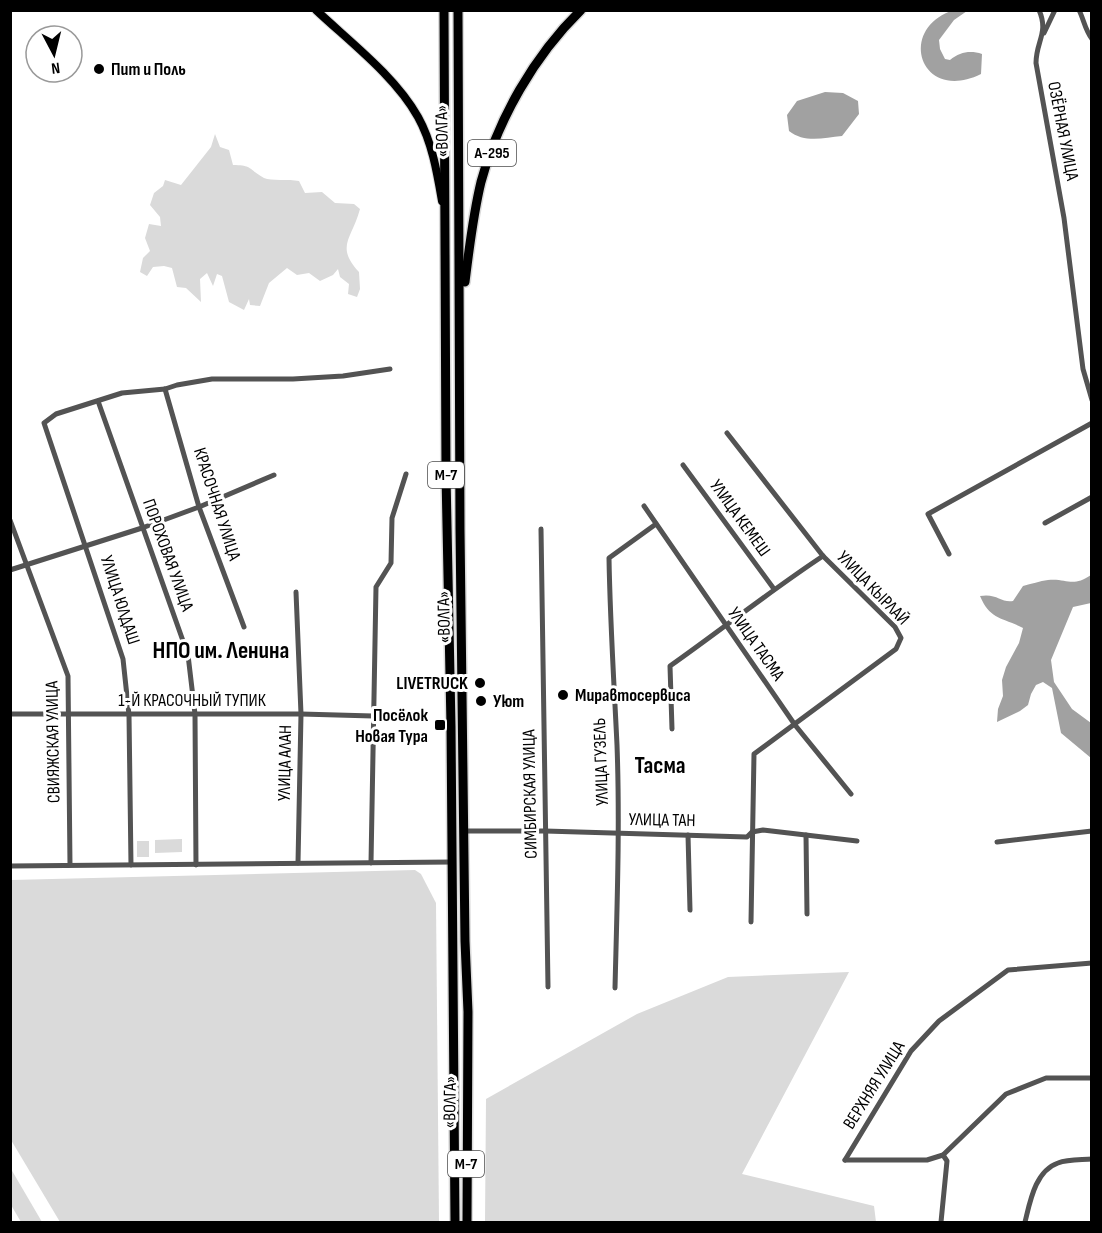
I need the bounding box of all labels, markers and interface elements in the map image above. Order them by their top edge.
north arrow [24,24,84,84]
text: N [50,57,61,77]
place label: Пит и Поль [111,59,186,80]
marker: Пит и Поль [92,62,106,76]
street label: ОЗЁРНАЯ УЛИЦА [1043,80,1083,182]
street label: «ВОЛГА» [431,105,453,157]
road number: А-295 [468,140,516,166]
street label: КРАСОЧНАЯ УЛИЦА [189,445,245,563]
road number: М-7 [428,462,464,488]
street label: УЛИЦА КЕМЕШ [705,476,775,560]
street label: ПОРОХОВАЯ УЛИЦА [138,496,198,614]
street label: УЛИЦА КЫРЛАЙ [833,547,913,629]
street label: УЛИЦА ЮЛДАШ [96,553,144,647]
street label: «ВОЛГА» [433,591,455,643]
street label: УЛИЦА ТАСМА [723,603,789,685]
district label: НПО им. Ленина [153,636,289,665]
place label: LIVETRUCK [396,673,468,694]
marker: LIVETRUCK [473,676,487,690]
street label: СВИЯЖСКАЯ УЛИЦА [41,681,65,803]
place label: Миравтосервиса [575,685,691,706]
marker: Миравтосервиса [556,688,570,702]
street label: 1-Й КРАСОЧНЫЙ ТУПИК [118,690,267,711]
place label: Уют [493,691,524,712]
marker: Уют [474,694,488,708]
place label: Посёлок Новая Тура [355,705,428,747]
street label: УЛИЦА ГУЗЕЛЬ [589,717,613,806]
marker: Посёлок Новая Тура [433,718,447,732]
street label: УЛИЦА АЛАН [274,725,296,801]
street label: СИМБИРСКАЯ УЛИЦА [518,729,542,859]
district label: Тасма [634,751,686,780]
street label: УЛИЦА ТАН [628,809,696,831]
street label: ВЕРХНЯЯ УЛИЦА [839,1037,909,1133]
street label: «ВОЛГА» [439,1076,461,1128]
road number: М-7 [448,1151,484,1177]

